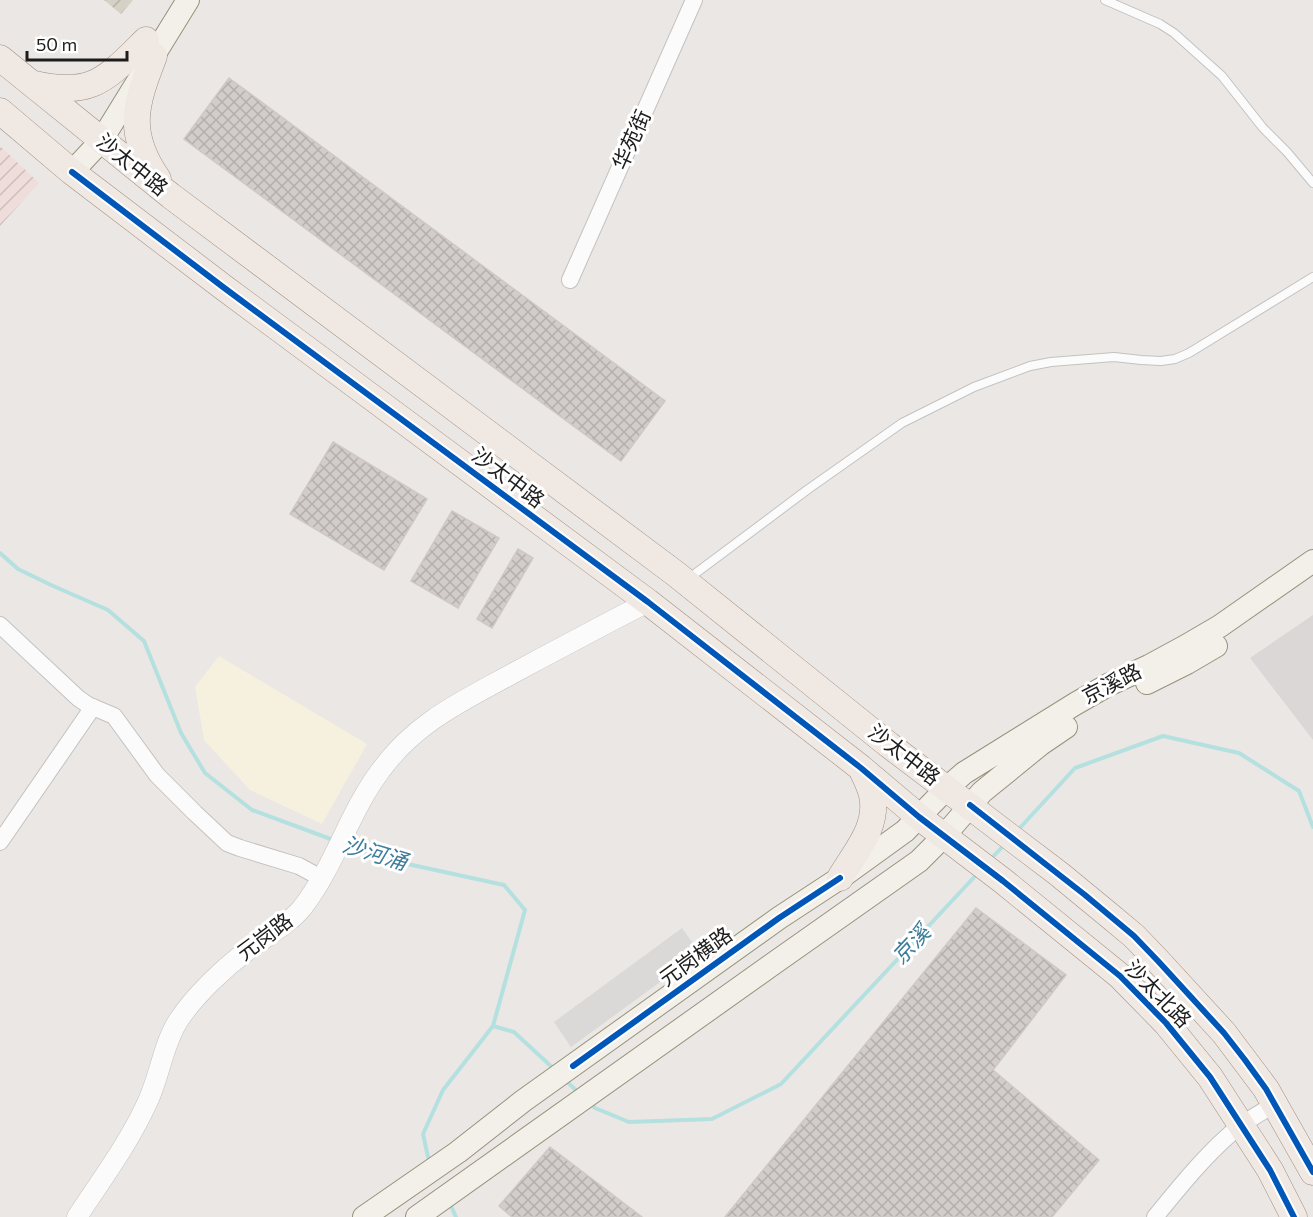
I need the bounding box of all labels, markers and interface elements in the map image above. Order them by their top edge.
scale bar [27,24,128,62]
text: 50 m [36,33,77,55]
street label: 华苑街 [606,106,655,173]
street label: 沙太中路 [92,128,173,200]
street label: 沙太中路 [468,442,550,512]
street label: 京溪路 [1078,657,1145,708]
street label: 沙太中路 [864,718,946,790]
water label: 沙河涌 [340,830,414,876]
street label: 元岗路 [231,907,297,965]
water label: 京溪 [886,917,937,969]
street label: 元岗横路 [654,921,736,991]
street label: 沙太北路 [1121,954,1197,1032]

